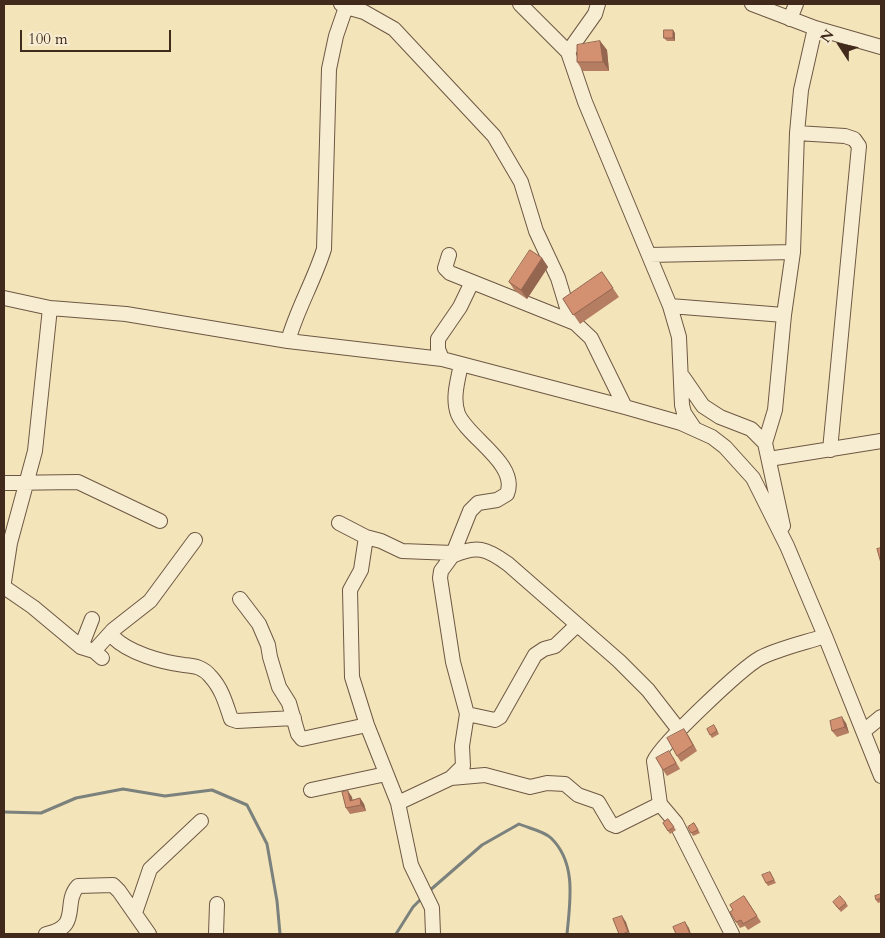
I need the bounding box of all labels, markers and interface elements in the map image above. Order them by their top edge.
scale bar [22,20,174,52]
north arrow [815,20,865,70]
text: N [816,26,839,47]
text: 100 m [28,29,68,49]

